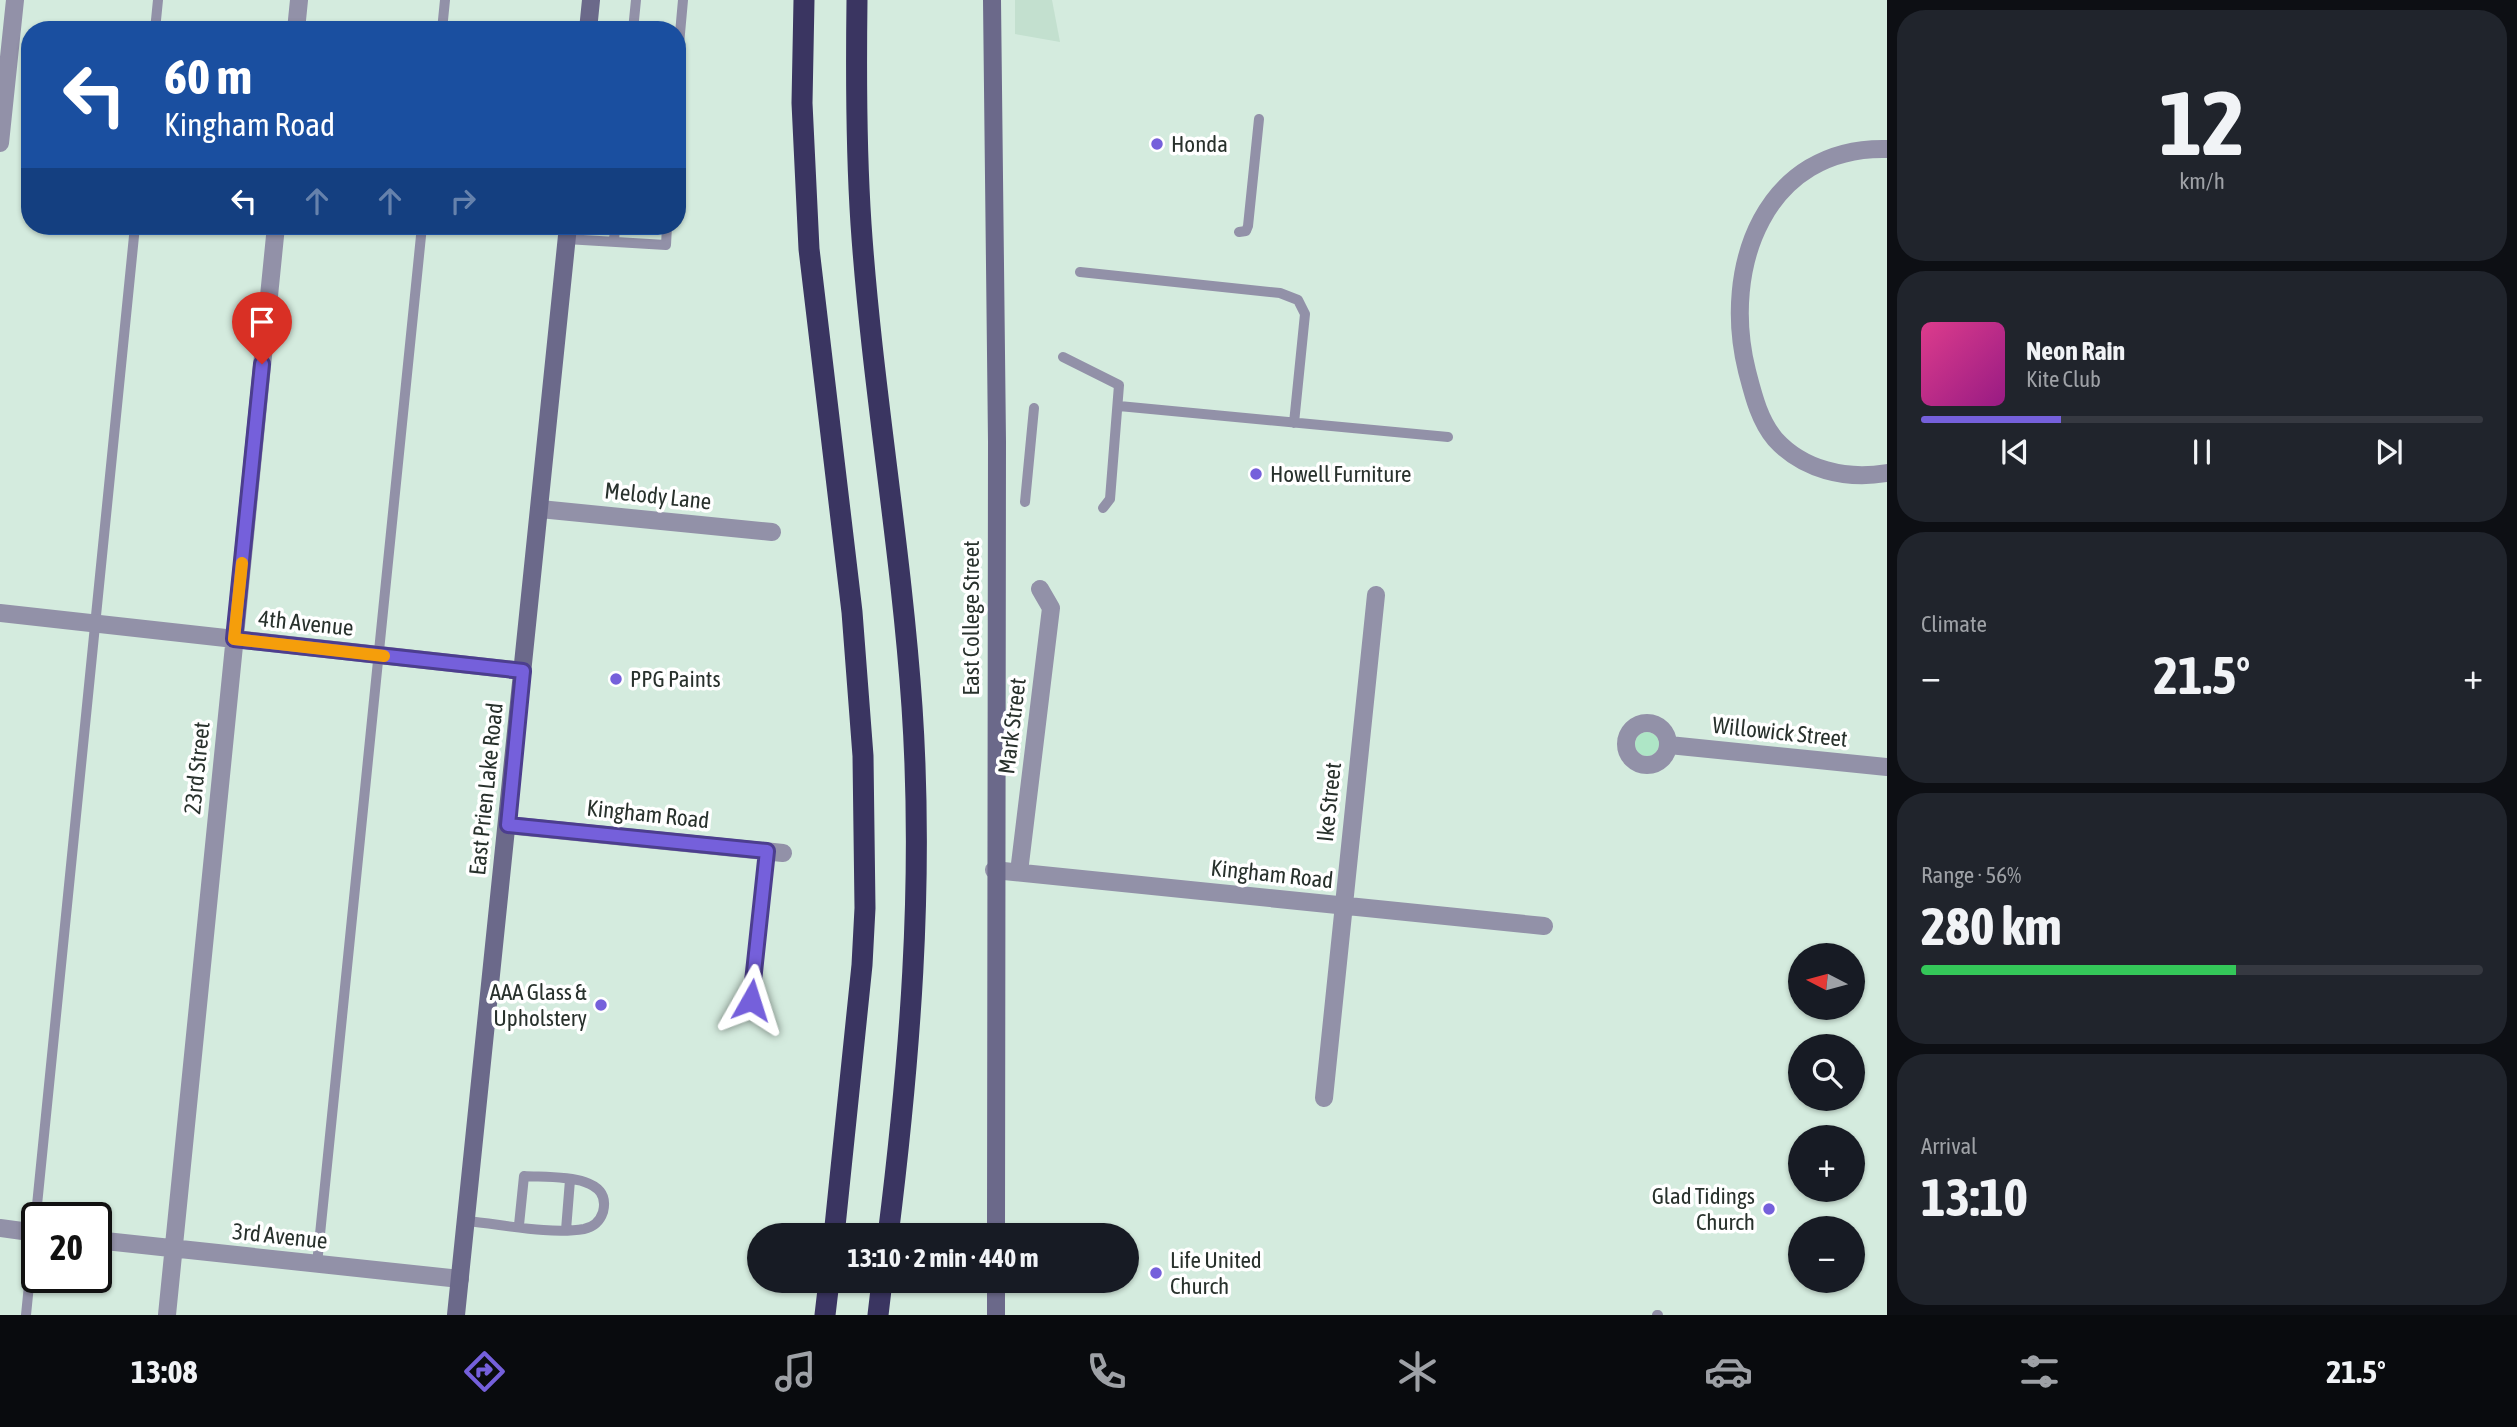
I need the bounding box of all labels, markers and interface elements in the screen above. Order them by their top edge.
text: 60 m [164,48,252,104]
icon: left [49,49,140,140]
text: 12 [2159,70,2245,174]
text: Kingham Road [164,106,335,143]
place label: Honda [1171,131,1228,157]
marker: Honda [1149,136,1165,152]
text: km/h [2179,168,2225,194]
icon: left [225,182,263,220]
icon: ahead [298,182,336,220]
icon: ahead [371,182,409,220]
icon: right [444,182,482,220]
pin [232,292,292,364]
icon: arrive [243,303,281,341]
text: Neon Rain [2026,336,2125,366]
text: Kite Club [2026,366,2101,392]
icon: previous [1996,433,2034,471]
icon: pause [2183,433,2221,471]
icon: next [2370,433,2408,471]
place label: Howell Furniture [1270,461,1412,487]
marker: Howell Furniture [1248,466,1264,482]
street label: Melody Lane [603,477,713,515]
street label: East College Street [958,540,984,696]
street label: 4th Avenue [257,605,355,641]
text: Climate [1921,611,1987,637]
text: 21.5° [2154,645,2250,705]
text: − [1921,654,1941,697]
text: + [2463,654,2483,697]
place label: PPG Paints [630,666,721,692]
marker: PPG Paints [608,671,624,687]
street label: Mark Street [993,676,1031,776]
street label: East Prien Lake Road [464,701,508,877]
street label: Willowick Street [1711,712,1849,752]
street label: 23rd Street [179,720,215,816]
street label: Ike Street [1312,761,1346,843]
street label: Kingham Road [585,795,711,833]
street label: Kingham Road [1209,855,1335,893]
text: Range · 56% [1921,862,2021,888]
text: 280 km [1921,896,2062,956]
north arrow [1788,943,1866,1020]
map controls [1788,943,1865,1293]
position arrow [714,963,788,1037]
place label: AAA Glass & Upholstery [490,979,587,1031]
marker: AAA Glass & Upholstery [593,997,609,1013]
button: search [1788,1034,1865,1111]
button: + [1788,1125,1865,1202]
text: Arrival [1921,1133,1977,1159]
text: 13:10 [1921,1167,2028,1227]
place label: Glad Tidings Church [1652,1183,1755,1235]
marker: Glad Tidings Church [1761,1201,1777,1217]
speed limit sign: 20 [21,1202,112,1293]
button: − [1788,1216,1865,1293]
street label: 3rd Avenue [231,1218,329,1254]
text: 13:10 · 2 min · 440 m [848,1243,1038,1273]
place label: Life United Church [1170,1247,1262,1299]
marker: Life United Church [1148,1265,1164,1281]
icon: directions [460,1347,509,1396]
icon: music [771,1347,820,1396]
icon: phone [1082,1347,1131,1396]
icon: climate [1393,1347,1442,1396]
icon: car [1704,1347,1753,1396]
icon: filters [2015,1347,2064,1396]
text: 13:08 [131,1353,198,1390]
text: 21.5° [2326,1353,2386,1390]

